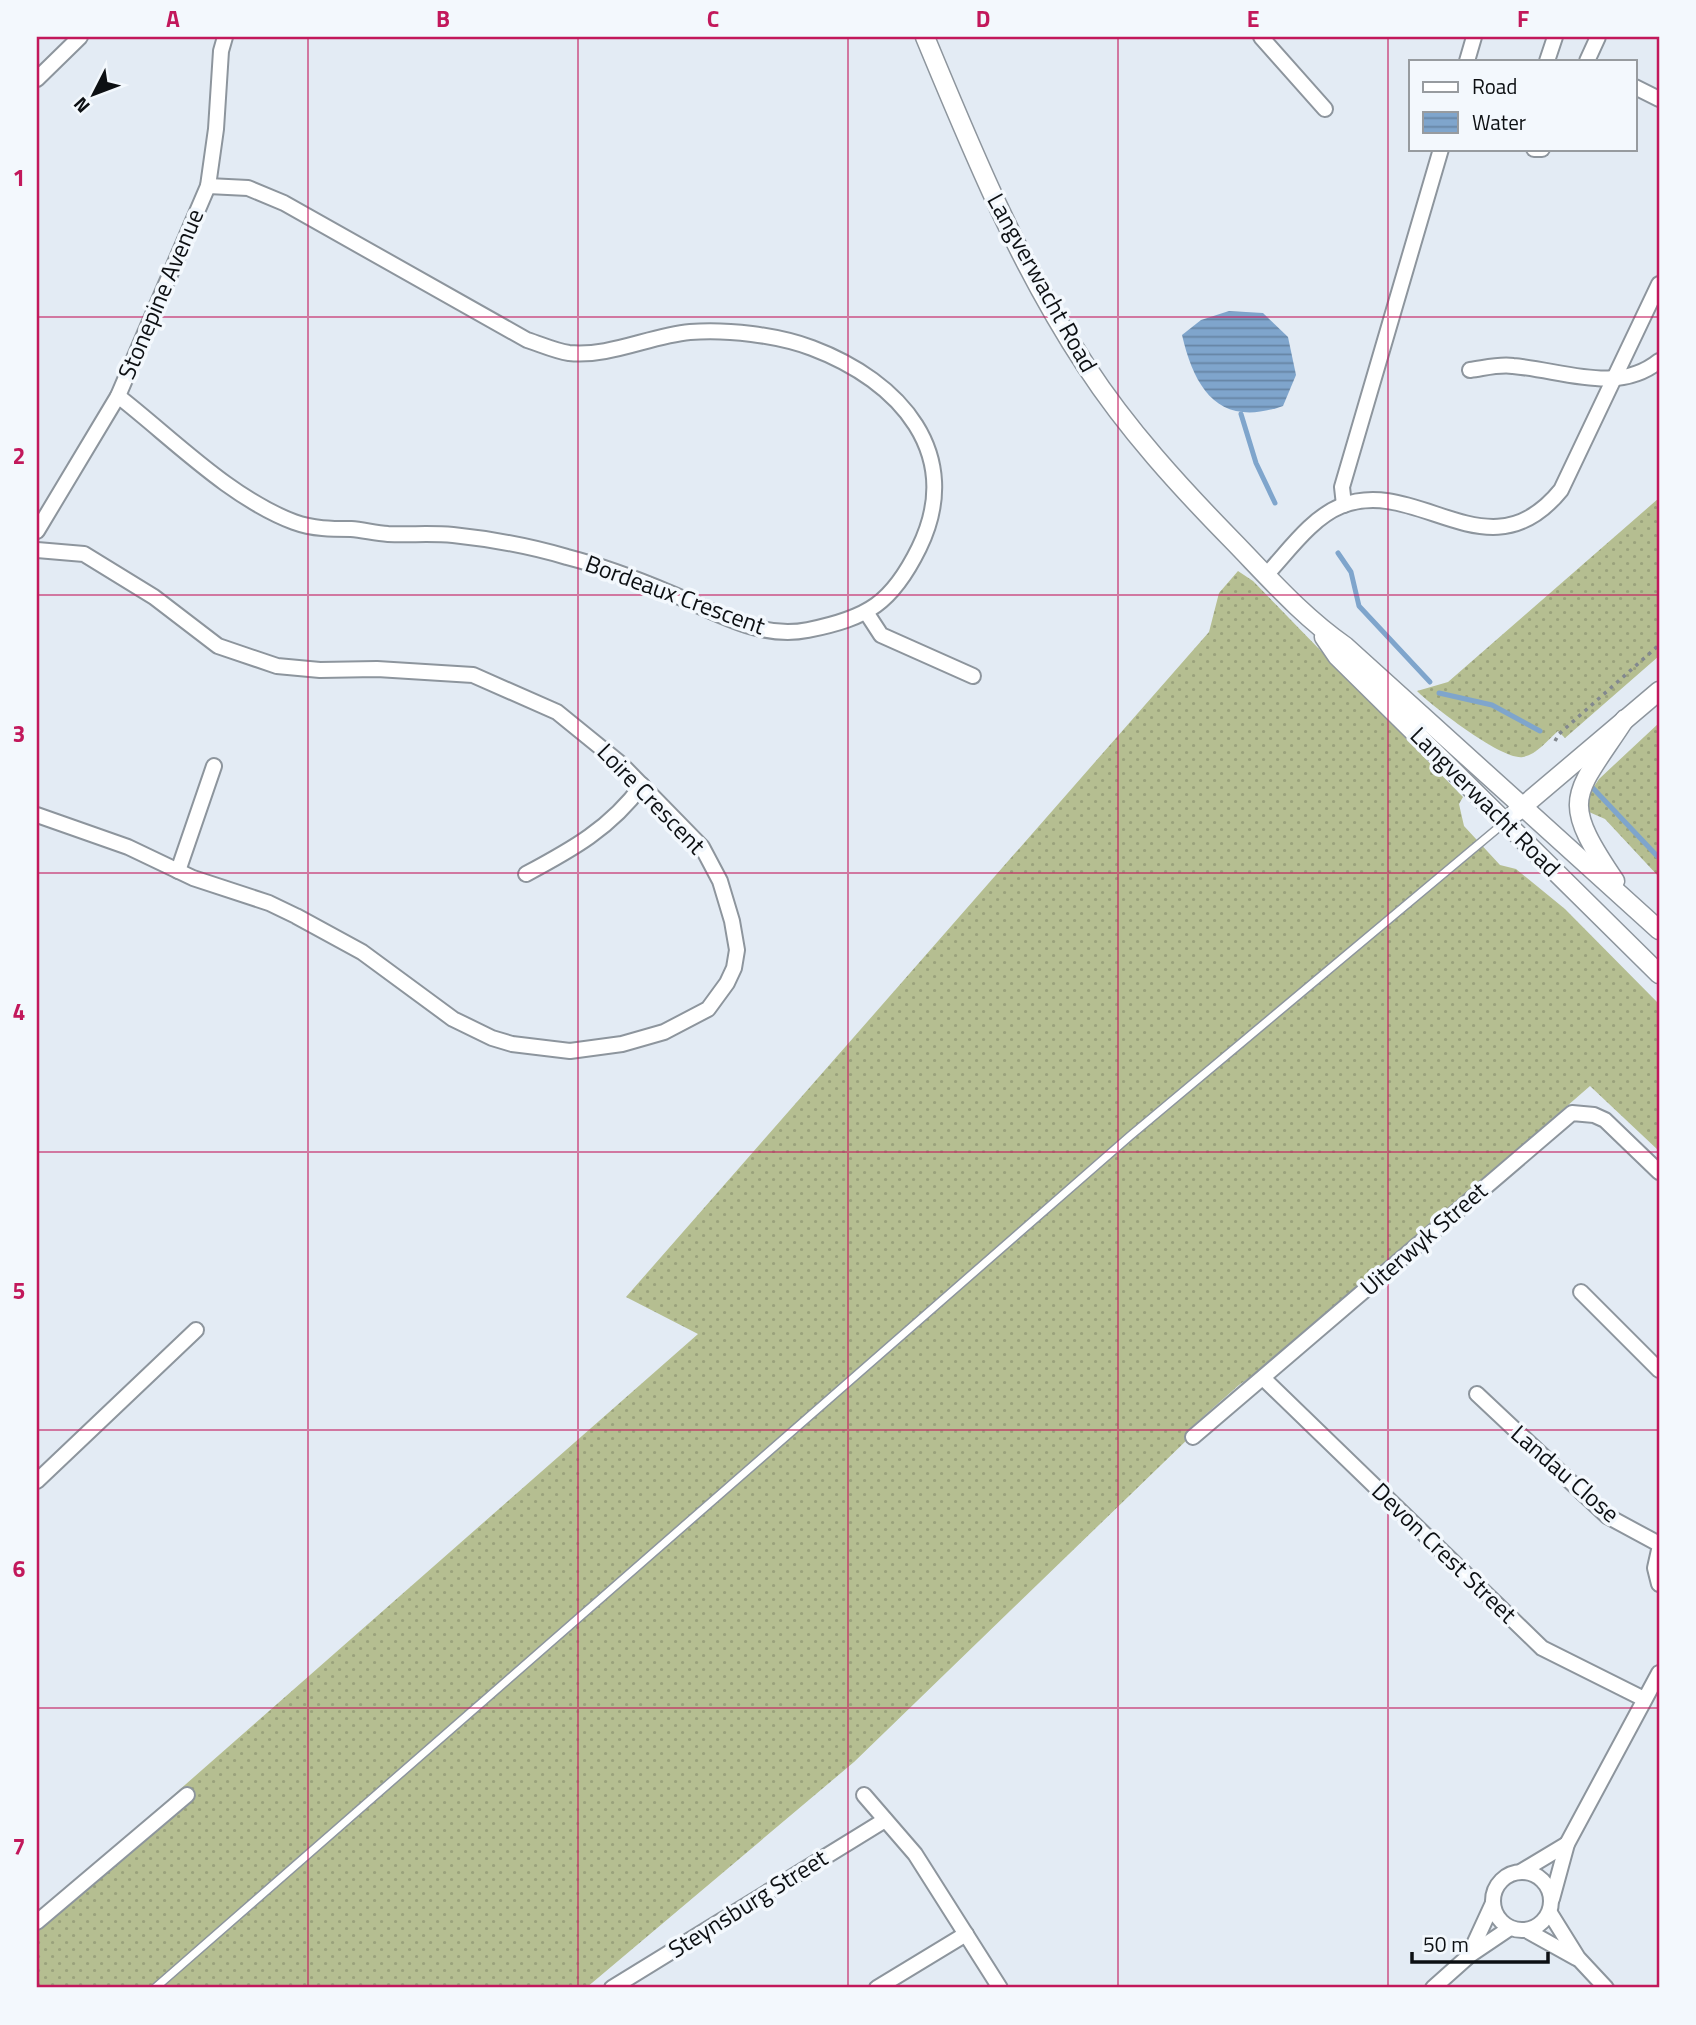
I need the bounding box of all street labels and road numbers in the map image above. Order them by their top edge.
street label: Langverwacht Road [979,186,1107,379]
street label: Stonepine Avenue [108,203,212,384]
street label: Bordeaux Crescent [580,545,771,644]
street label: Langverwacht Road [1402,718,1569,885]
street label: Loire Crescent [589,734,715,863]
street label: Uiterwyk Street [1352,1172,1495,1304]
street label: Landau Close [1503,1416,1628,1531]
street label: Devon Crest Street [1364,1474,1526,1631]
street label: Steynsburg Street [661,1839,835,1967]

